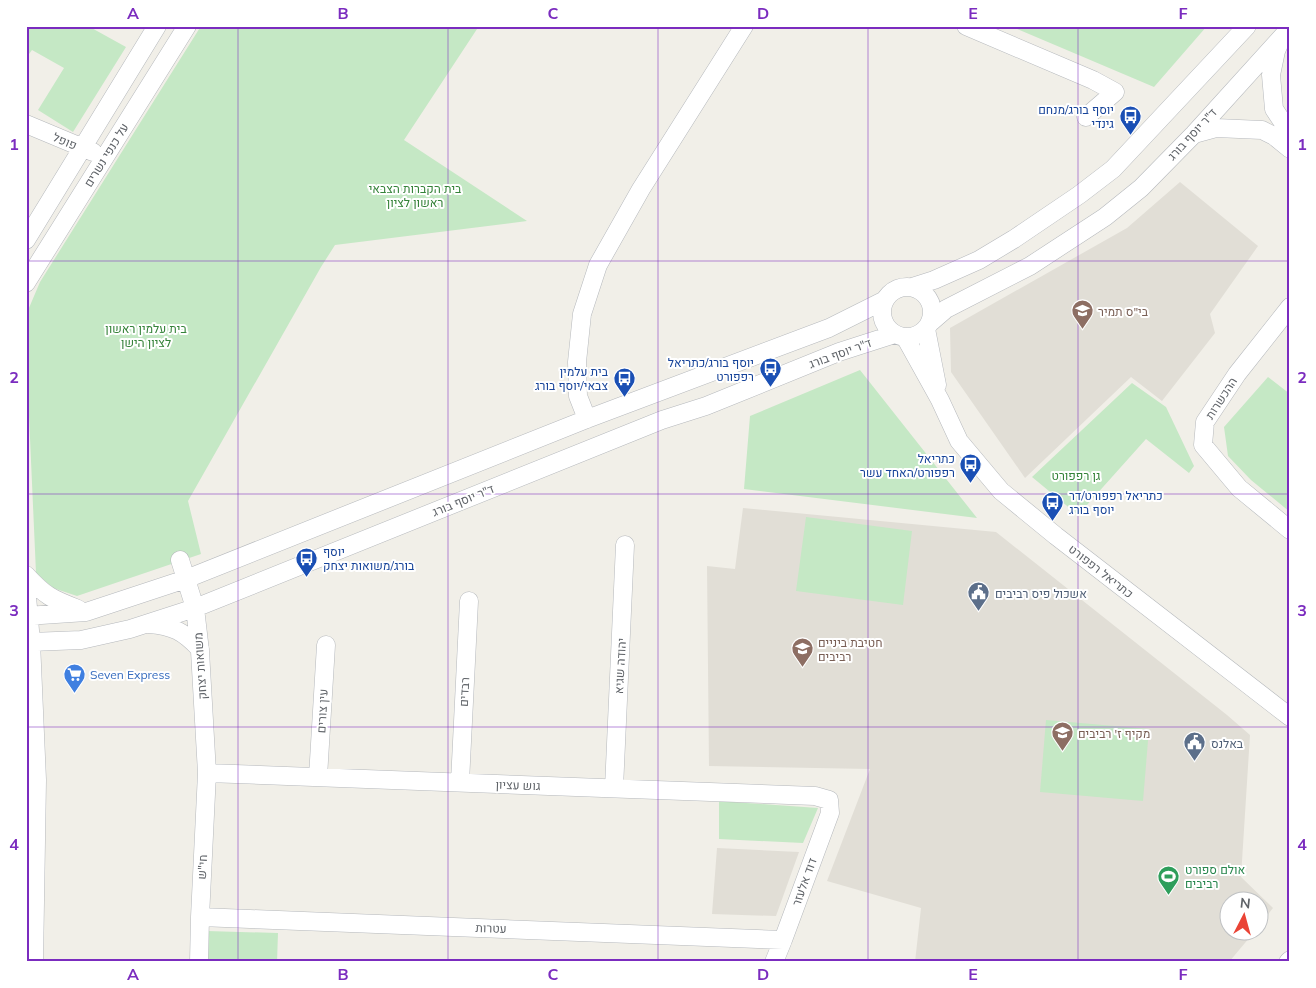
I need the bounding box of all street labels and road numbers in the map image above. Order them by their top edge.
street label: ד"ר יוסף בורג [1164,105,1220,163]
street label: על כנפי נשרים [80,120,132,190]
street label: פופל [51,129,79,153]
street label: ד"ר יוסף בורג [807,335,873,371]
street label: ההכשרות [1202,374,1240,422]
street label: ד"ר יוסף בורג [430,481,496,519]
street label: כתריאל רפפורט [1066,541,1136,601]
street label: משואות יצחק [190,632,210,700]
street label: יהודה שגיא [611,638,629,694]
street label: רבדים [456,677,472,707]
street label: עין צורים [313,688,331,734]
street label: גוש עציון [495,777,541,793]
street label: חי"ש [194,854,210,880]
street label: דוד אלעזר [788,856,820,908]
street label: עטרות [475,920,507,936]

